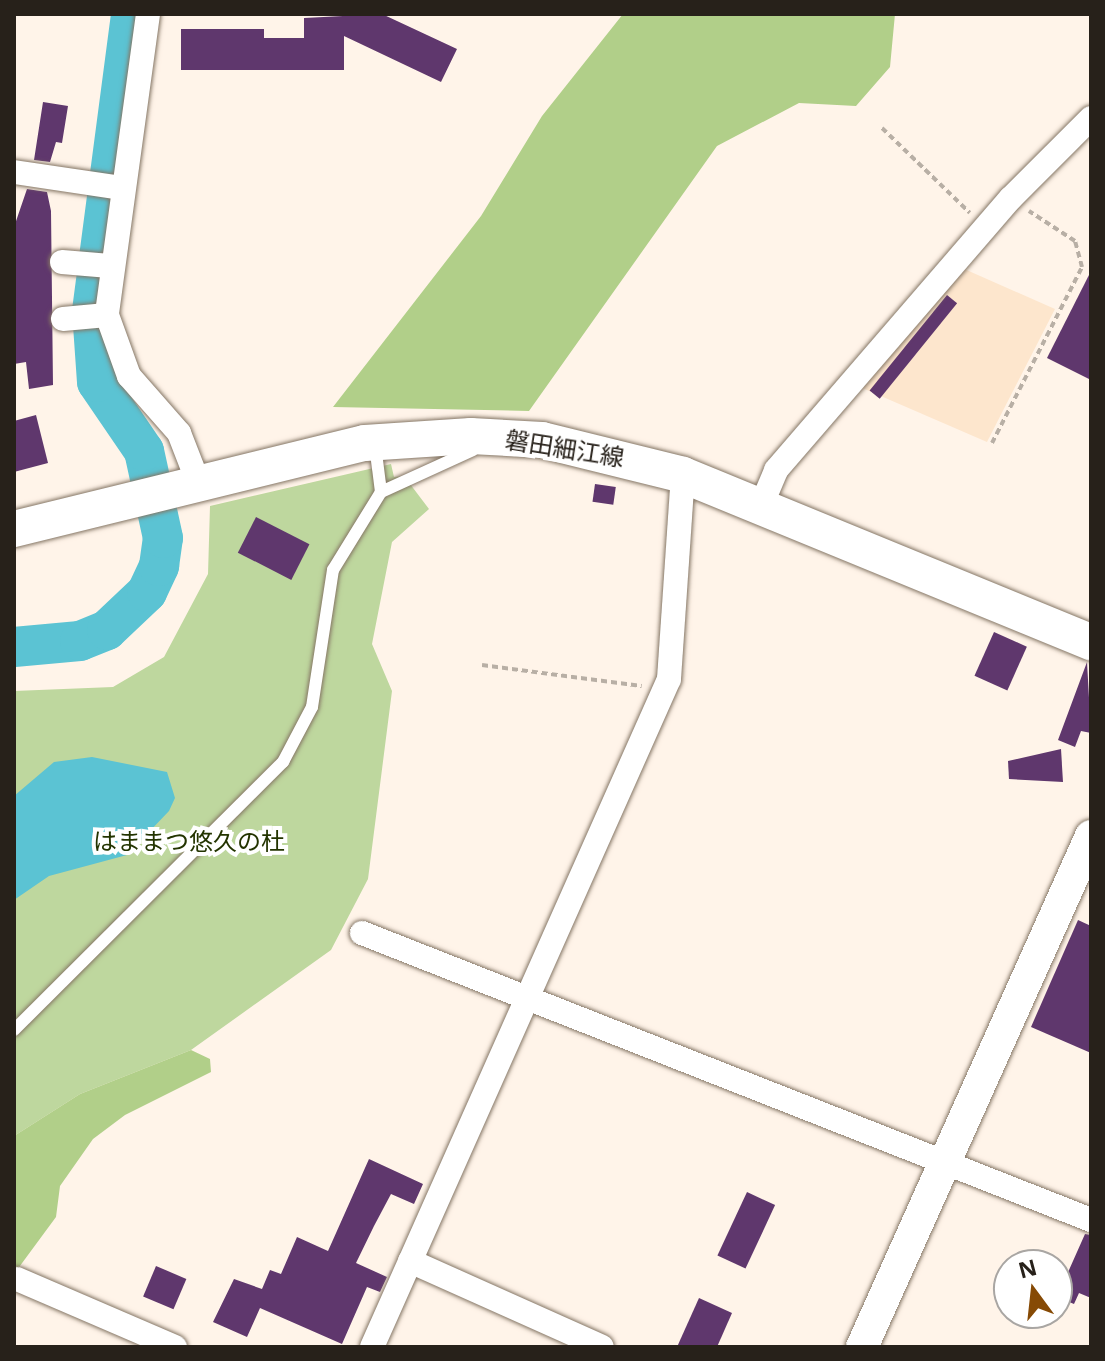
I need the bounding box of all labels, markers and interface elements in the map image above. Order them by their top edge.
street label: 磐田細江線 [503,424,627,472]
park label: はままつ悠久の杜 [93,827,285,855]
north arrow [993,1249,1073,1329]
text: N [1015,1251,1040,1285]

